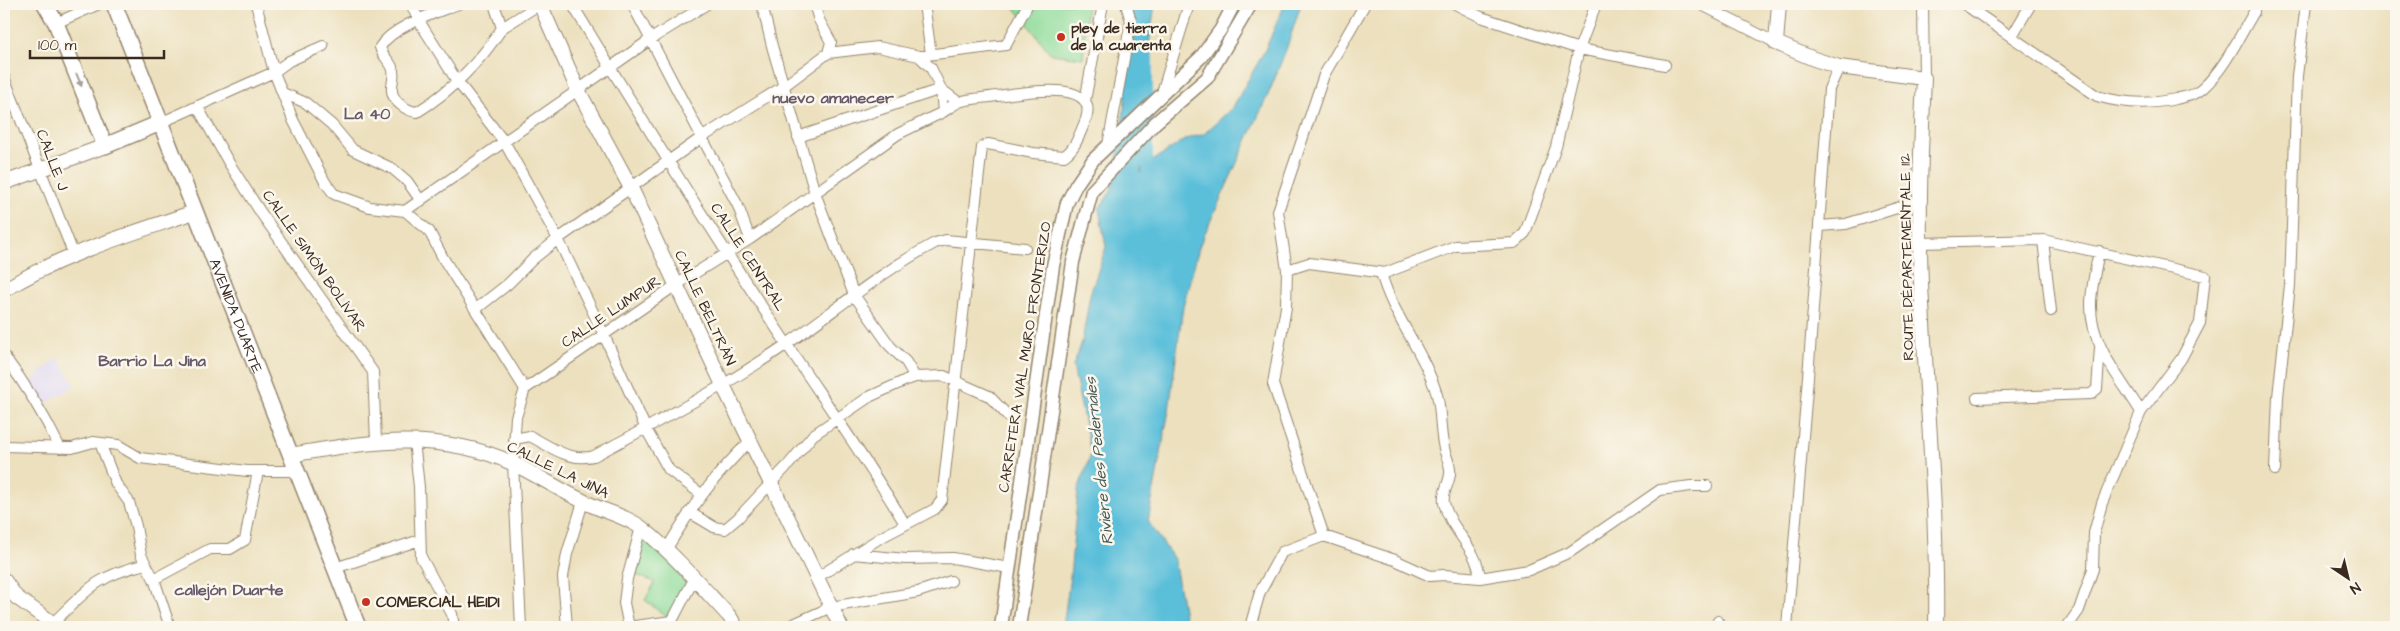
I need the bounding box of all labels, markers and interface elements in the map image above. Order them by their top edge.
place label: pley de tierra de la cuarenta [1070,18,1172,56]
scale bar [30,28,164,60]
marker: pley de tierra de la cuarenta [1055,31,1067,43]
text: 100 m [38,35,77,56]
one-way arrow [75,73,83,88]
district label: nuevo amanecer [772,87,894,109]
district label: La 40 [344,103,390,125]
street label: CALLE J [31,126,73,194]
street label: ROUTE DÉPARTEMENTALE 112 [1895,153,1919,361]
street label: CALLE SIMÓN BOLÍVAR [257,186,371,336]
street label: CALLE CENTRAL [705,199,791,316]
street label: CARRETERA VIAL MURO FRONTERIZO [993,220,1057,494]
street label: CALLE BELTRÁN [669,247,741,369]
street label: AVENIDA DUARTE [204,255,268,377]
street label: CALLE LUMPUR [557,271,665,353]
district label: Barrio La Jina [98,350,207,372]
water label: Rivière des Pedernales [1079,375,1119,546]
street label: CALLE LA JINA [503,436,613,504]
north arrow [2322,554,2372,604]
text: N [2345,577,2364,599]
district label: callejón Duarte [175,579,284,601]
place label: COMERCIAL HEIDI [376,592,500,613]
marker: COMERCIAL HEIDI [360,596,372,608]

